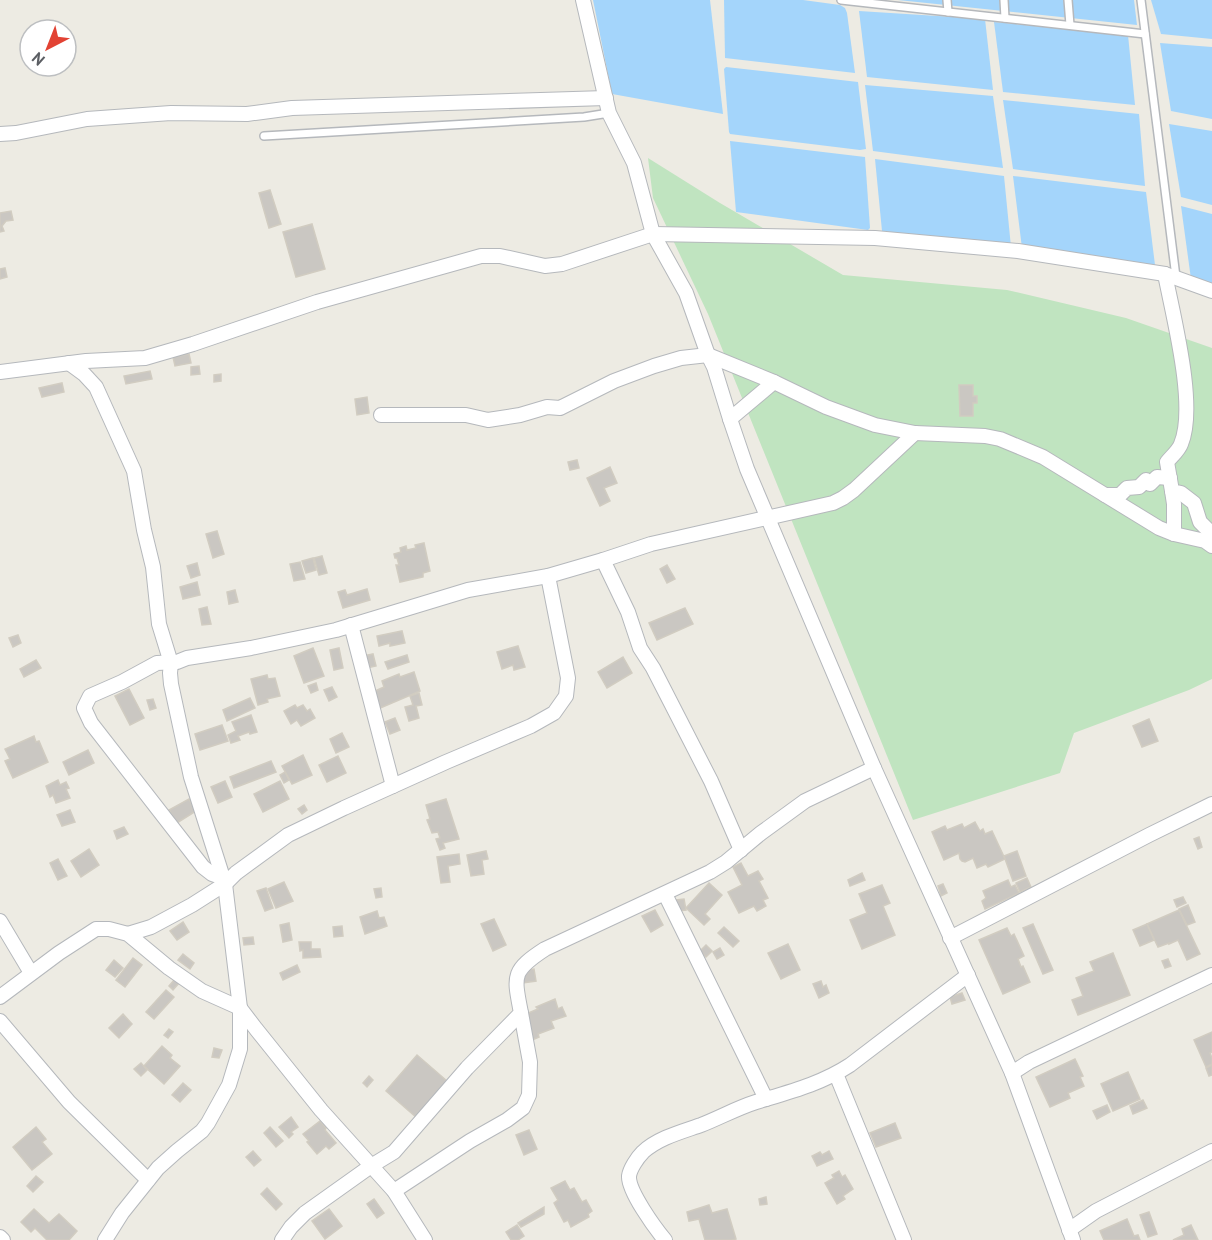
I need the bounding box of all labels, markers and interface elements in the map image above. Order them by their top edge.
north arrow [18,18,78,78]
text: N [27,48,49,70]

